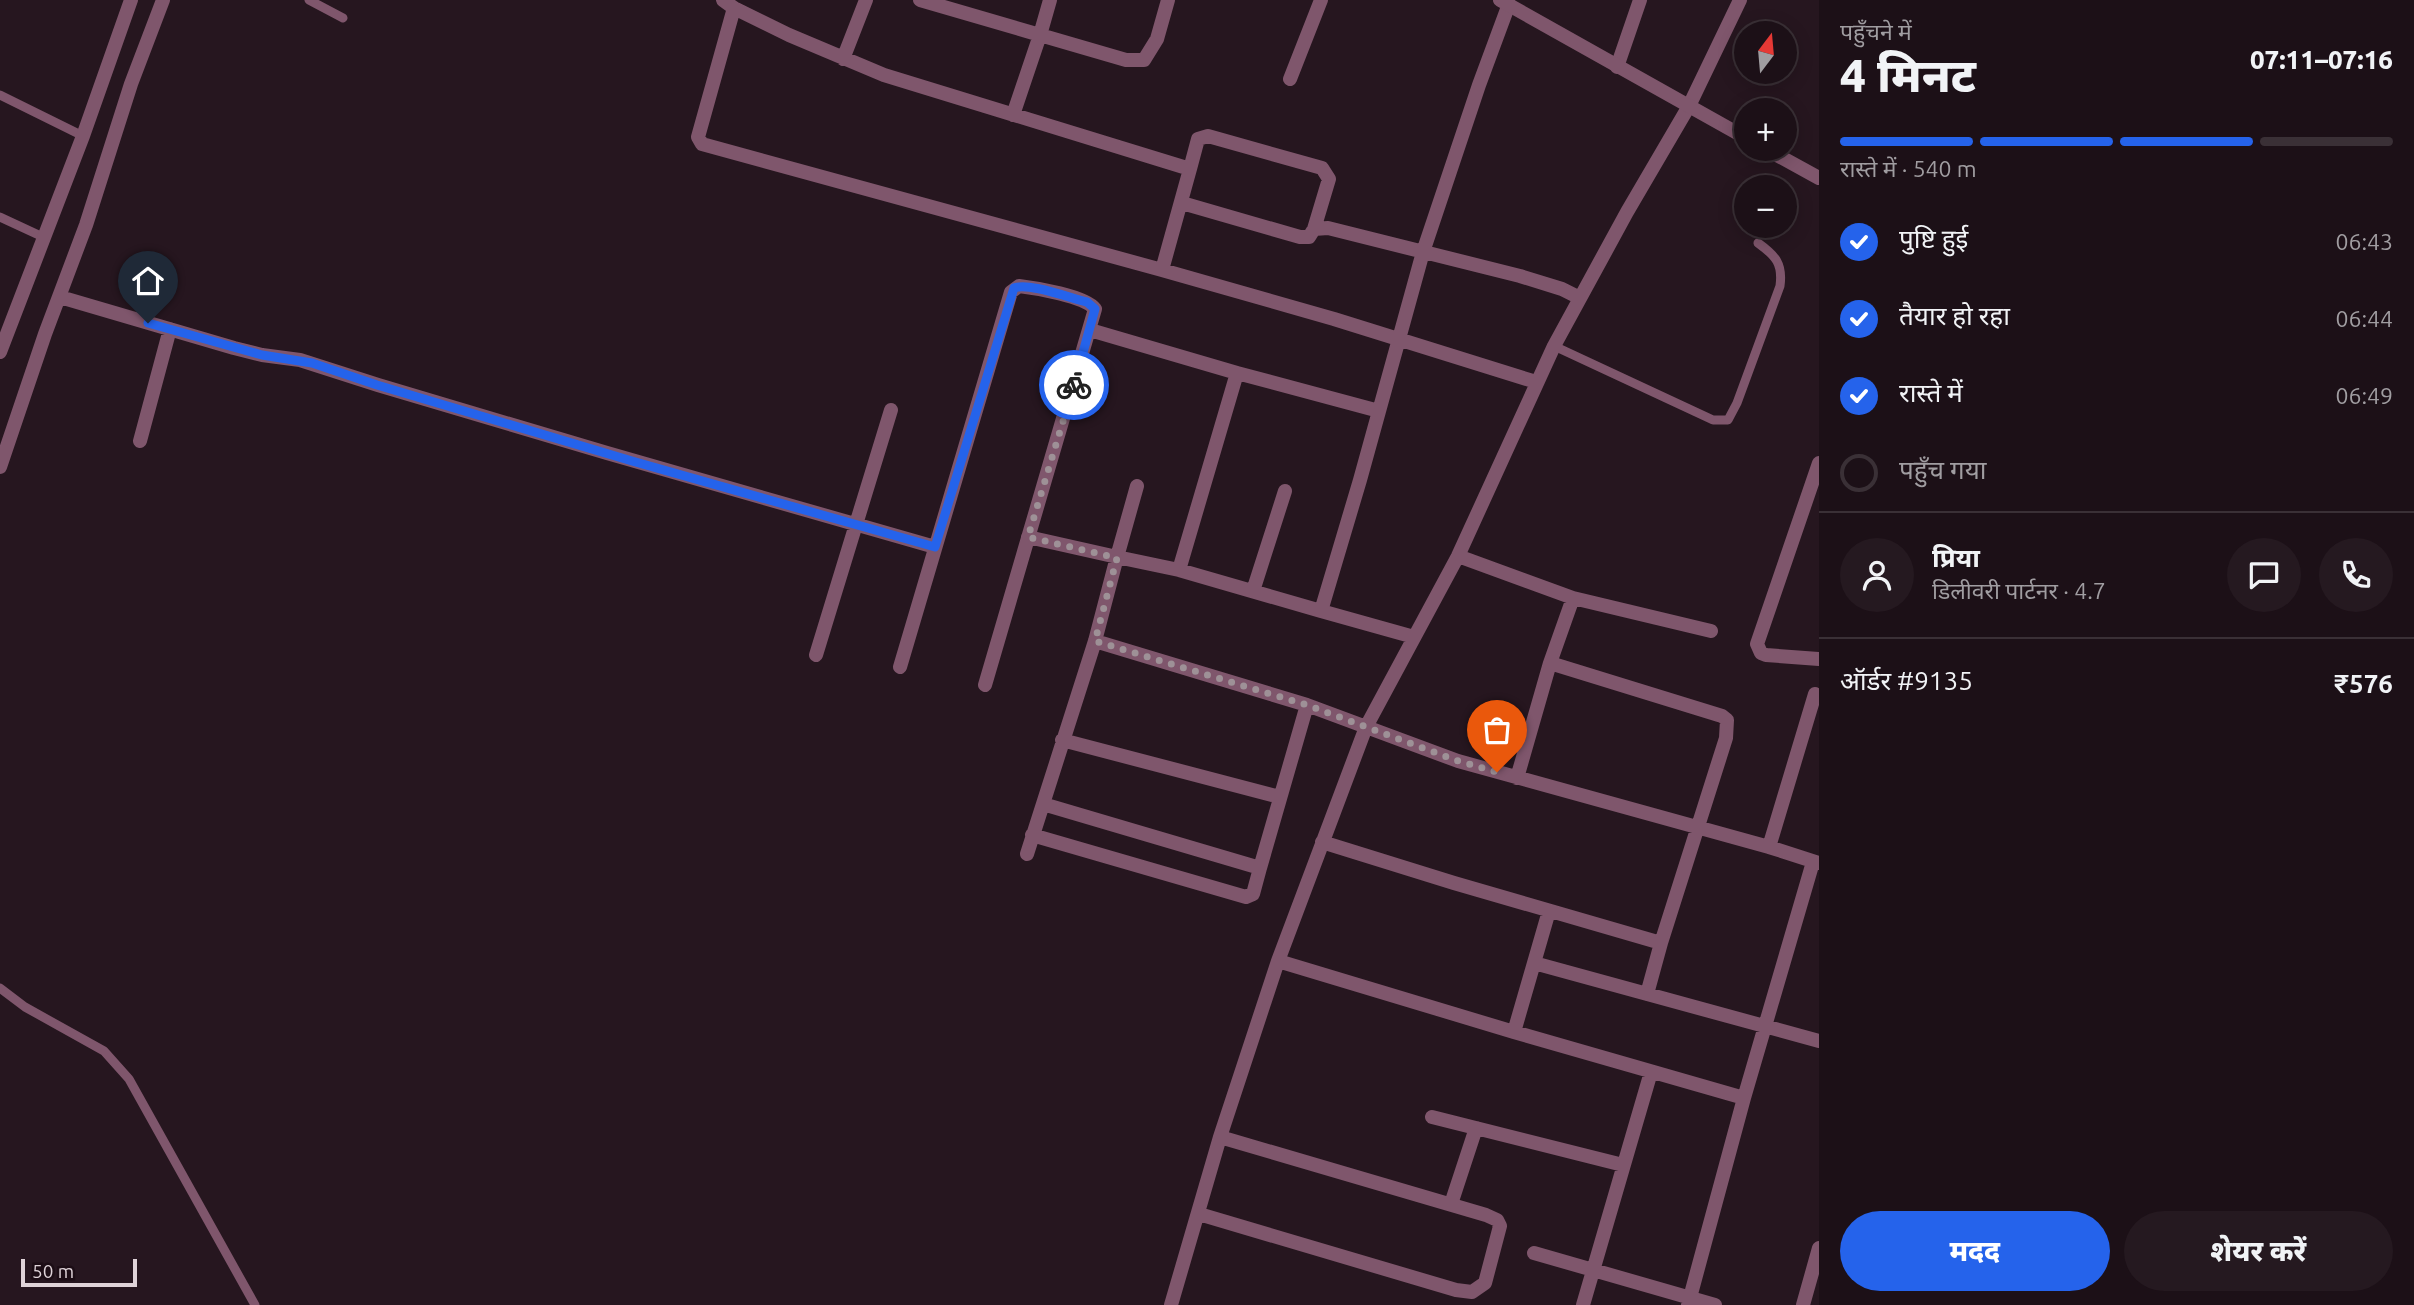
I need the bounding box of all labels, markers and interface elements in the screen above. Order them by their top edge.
text: पहुँचने में [1840,19,1912,44]
north arrow [1734,21,1797,84]
map controls [1734,21,1797,238]
text: 07:11–07:16 [2250,45,2393,74]
text: 4 मिनट [1840,49,1976,101]
button: + [1734,98,1797,161]
text: रास्ते में · 540 m [1840,156,1977,181]
button: − [1734,175,1797,238]
icon: check [1840,223,1878,261]
text: पुष्टि हुई [1899,224,1968,253]
text: 06:43 [2335,229,2393,254]
pin [118,251,178,323]
icon: home [129,262,167,300]
icon: check [1840,300,1878,338]
text: तैयार हो रहा [1899,301,2010,330]
text: 06:44 [2335,306,2393,331]
courier [1039,350,1109,420]
icon: bike [1055,366,1093,404]
icon: check [1840,377,1878,415]
text: रास्ते में [1899,378,1963,407]
text: 06:49 [2335,383,2393,408]
text: पहुँच गया [1899,455,1987,484]
button: person [1840,538,1914,612]
button: chat [2227,538,2301,612]
button: phone [2319,538,2393,612]
text: प्रिया [1932,543,1980,572]
text: डिलीवरी पार्टनर · 4.7 [1932,578,2106,603]
text: ऑर्डर #9135 [1840,666,1973,695]
text: ₹576 [2334,669,2393,698]
pin [1467,700,1527,772]
icon: bag [1478,711,1516,749]
button: मदद [1840,1211,2110,1291]
button: शेयर करें [2124,1211,2393,1291]
scale bar [21,1256,136,1288]
text: 50 m [32,1260,74,1282]

